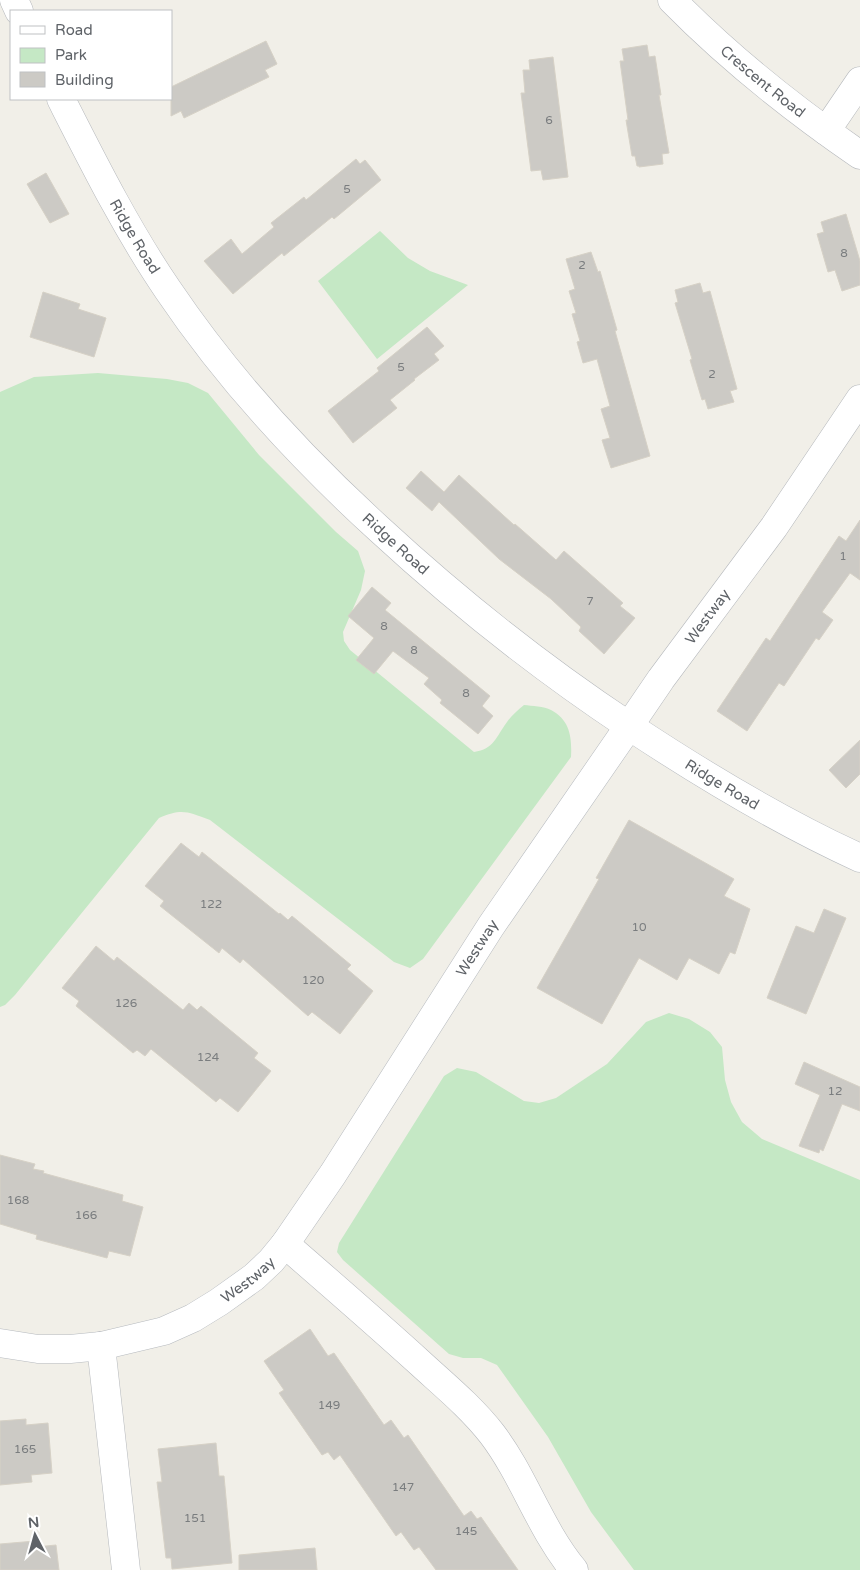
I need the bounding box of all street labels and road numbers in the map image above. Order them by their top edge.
street label: Crescent Road [717,41,809,121]
street label: Ridge Road [106,196,164,277]
street label: Ridge Road [359,509,433,579]
street label: Westway [681,585,734,648]
street label: Ridge Road [682,755,763,814]
street label: Westway [452,916,502,980]
street label: Westway [217,1253,279,1307]

